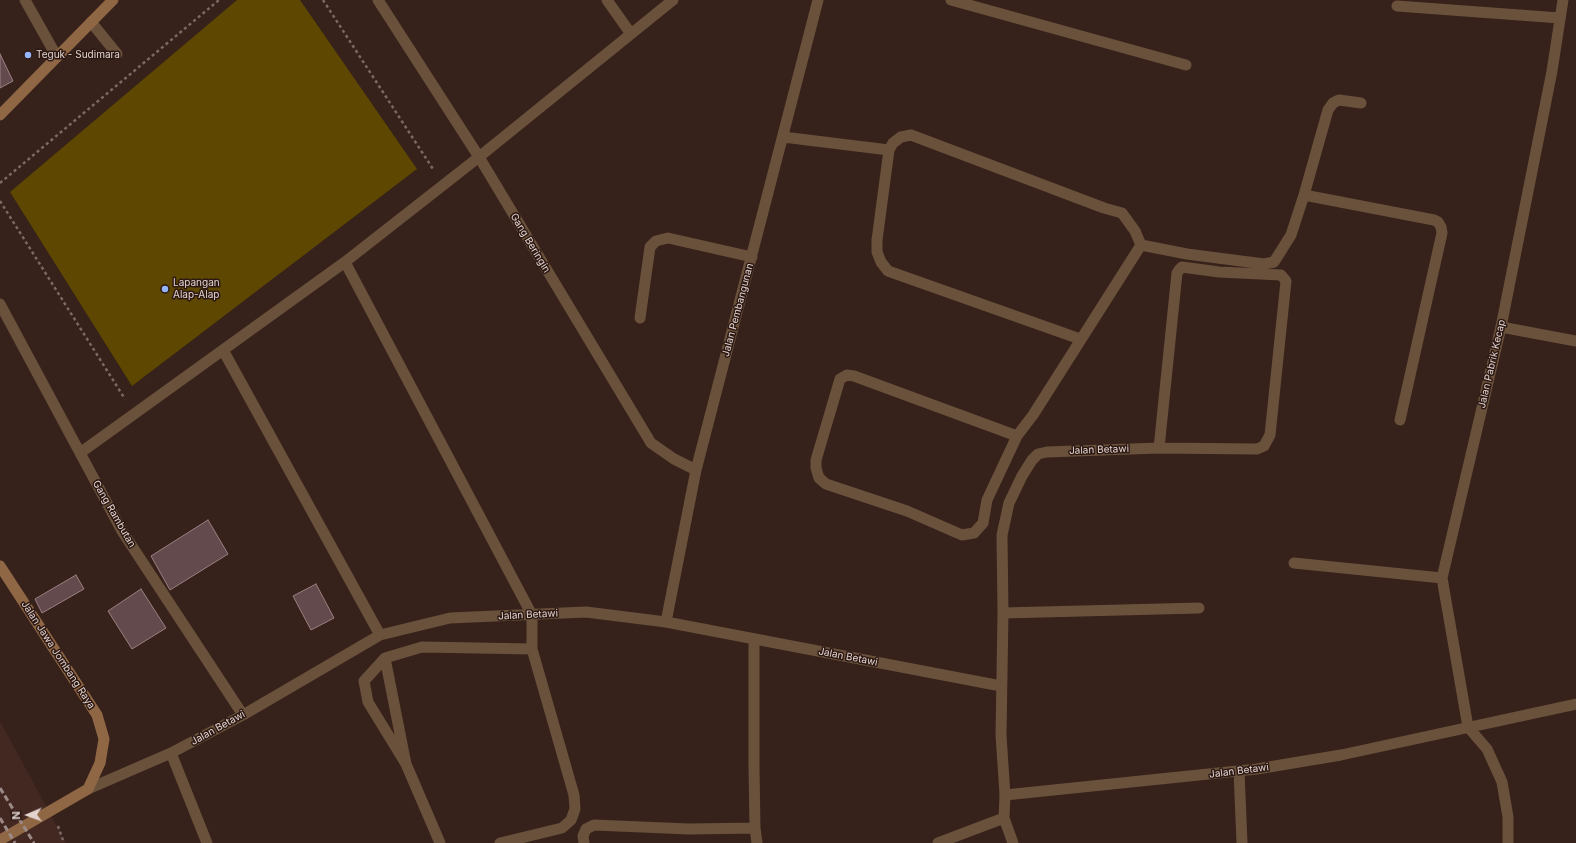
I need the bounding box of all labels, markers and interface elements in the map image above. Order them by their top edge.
place label: Teguk - Sudimara [36,49,120,61]
marker: Teguk - Sudimara [23,50,33,60]
street label: Gang Beringin [508,211,552,275]
street label: Jalan Pembangunan [720,262,756,358]
place label: Lapangan Alap-Alap [173,277,220,300]
marker: Lapangan Alap-Alap [160,284,170,294]
street label: Jalan Pabrik Kecap [1476,319,1508,409]
street label: Jalan Betawi [1069,443,1129,457]
street label: Gang Rambutan [90,478,138,550]
street label: Jalan Jawa Jombang Raya [19,599,97,711]
street label: Jalan Betawi [498,607,558,623]
street label: Jalan Betawi [817,645,879,669]
street label: Jalan Betawi [189,708,247,748]
street label: Jalan Betawi [1208,761,1270,781]
north arrow [8,795,48,835]
text: N [9,811,23,820]

